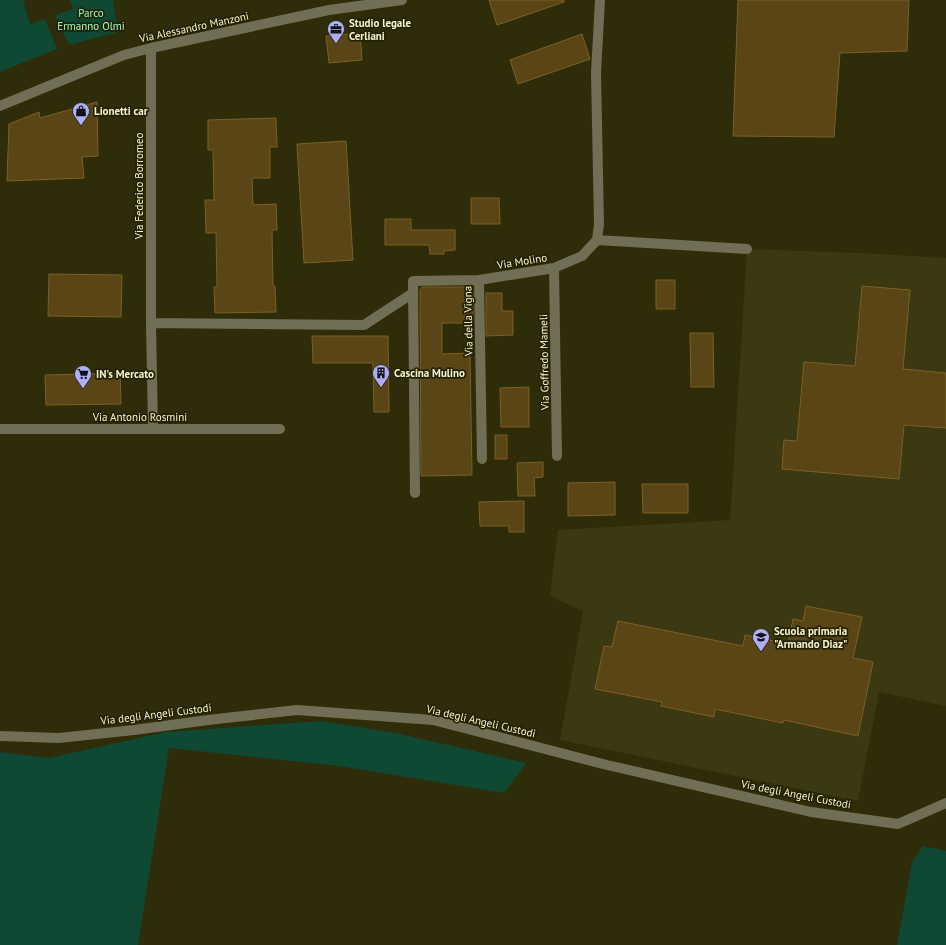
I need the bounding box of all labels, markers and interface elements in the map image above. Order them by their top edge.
park label: Parco Ermanno Olmi [57,6,125,33]
street label: Via Alessandro Manzoni [137,9,250,46]
place label: Studio legale Cerliani [349,16,412,43]
office icon: Studio legale Cerliani [326,19,346,44]
shop icon: Lionetti car [71,101,91,126]
place label: Lionetti car [94,104,148,118]
street label: Via Federico Borromeo [132,133,146,240]
street label: Via Molino [495,250,548,272]
street label: Via della Vigna [460,286,476,357]
street label: Via Goffredo Mameli [536,314,552,411]
building icon: Cascina Mulino [371,363,391,388]
supermarket icon: IN's Mercato [73,364,93,389]
place label: Cascina Mulino [394,366,465,380]
place label: IN's Mercato [96,367,154,381]
street label: Via Antonio Rosmini [92,410,187,424]
place label: Scuola primaria "Armando Diaz" [774,624,847,651]
school or university icon: Scuola primaria "Armando Diaz" [751,627,771,652]
street label: Via degli Angeli Custodi [99,700,212,728]
street label: Via degli Angeli Custodi [424,701,537,740]
street label: Via degli Angeli Custodi [739,776,852,812]

